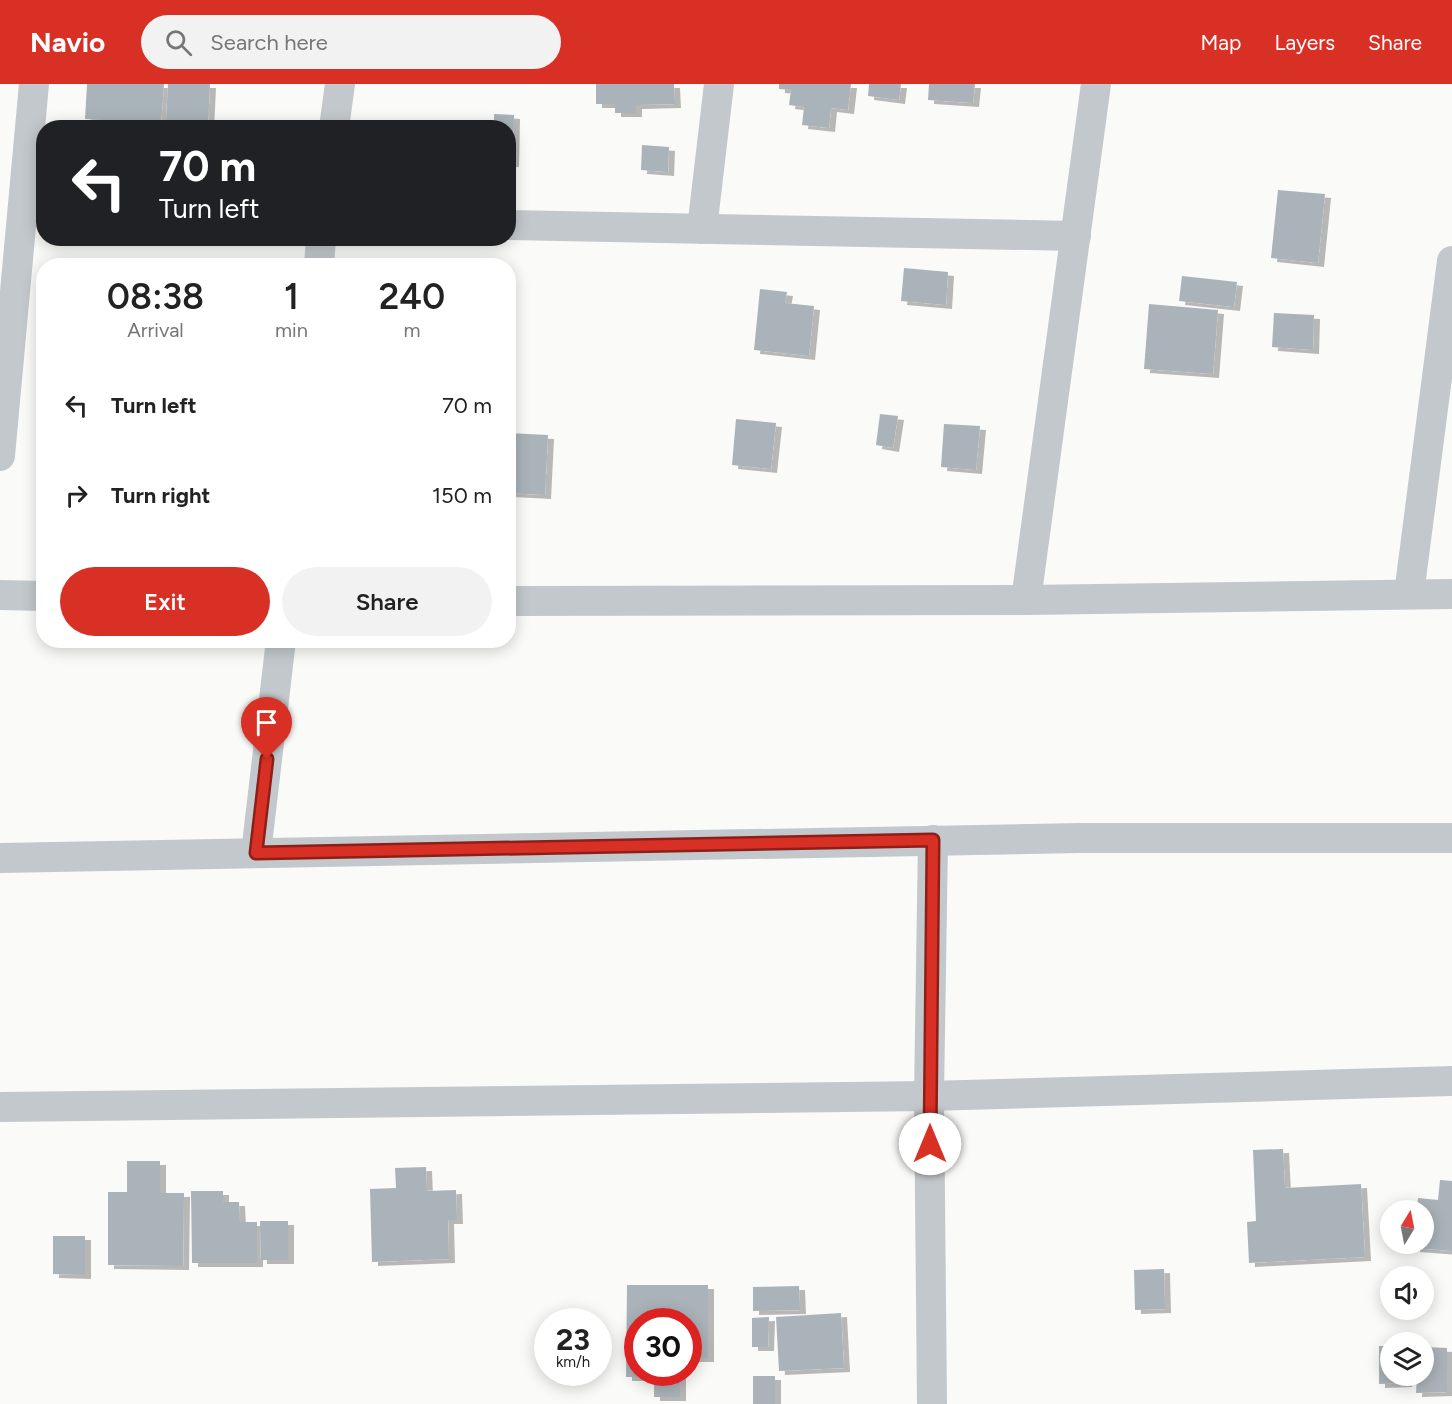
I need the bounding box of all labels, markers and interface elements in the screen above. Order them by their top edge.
search box [141,15,561,69]
text: Navio [30,25,105,59]
icon: search [162,26,195,59]
text: Search here [210,29,328,56]
text: Map [1201,30,1241,55]
text: Layers [1274,30,1335,55]
text: Share [1368,30,1422,55]
text: 70 m [159,141,256,192]
icon: left [60,144,138,222]
text: Turn left [159,192,259,225]
text: 08:38 [107,275,204,318]
text: 1 [284,275,299,318]
text: 240 [379,275,445,318]
text: Arrival [127,318,184,342]
text: min [275,318,308,342]
text: m [403,318,420,342]
icon: left [60,389,93,422]
text: Turn left [111,392,197,419]
text: 70 m [442,392,492,419]
icon: right [60,479,93,512]
text: Turn right [111,482,210,509]
text: 150 m [432,482,492,509]
button: Exit [60,567,270,636]
button: Share [282,567,492,636]
pin [241,697,292,759]
icon: arrive [250,706,283,739]
position arrow [898,1112,962,1176]
north arrow [1380,1200,1434,1254]
map controls [1380,1200,1434,1386]
button: sound [1380,1266,1434,1320]
speed limit sign: 30 [624,1308,702,1386]
text: 23 [556,1321,590,1358]
button: layers [1380,1332,1434,1386]
text: km/h [556,1353,590,1371]

